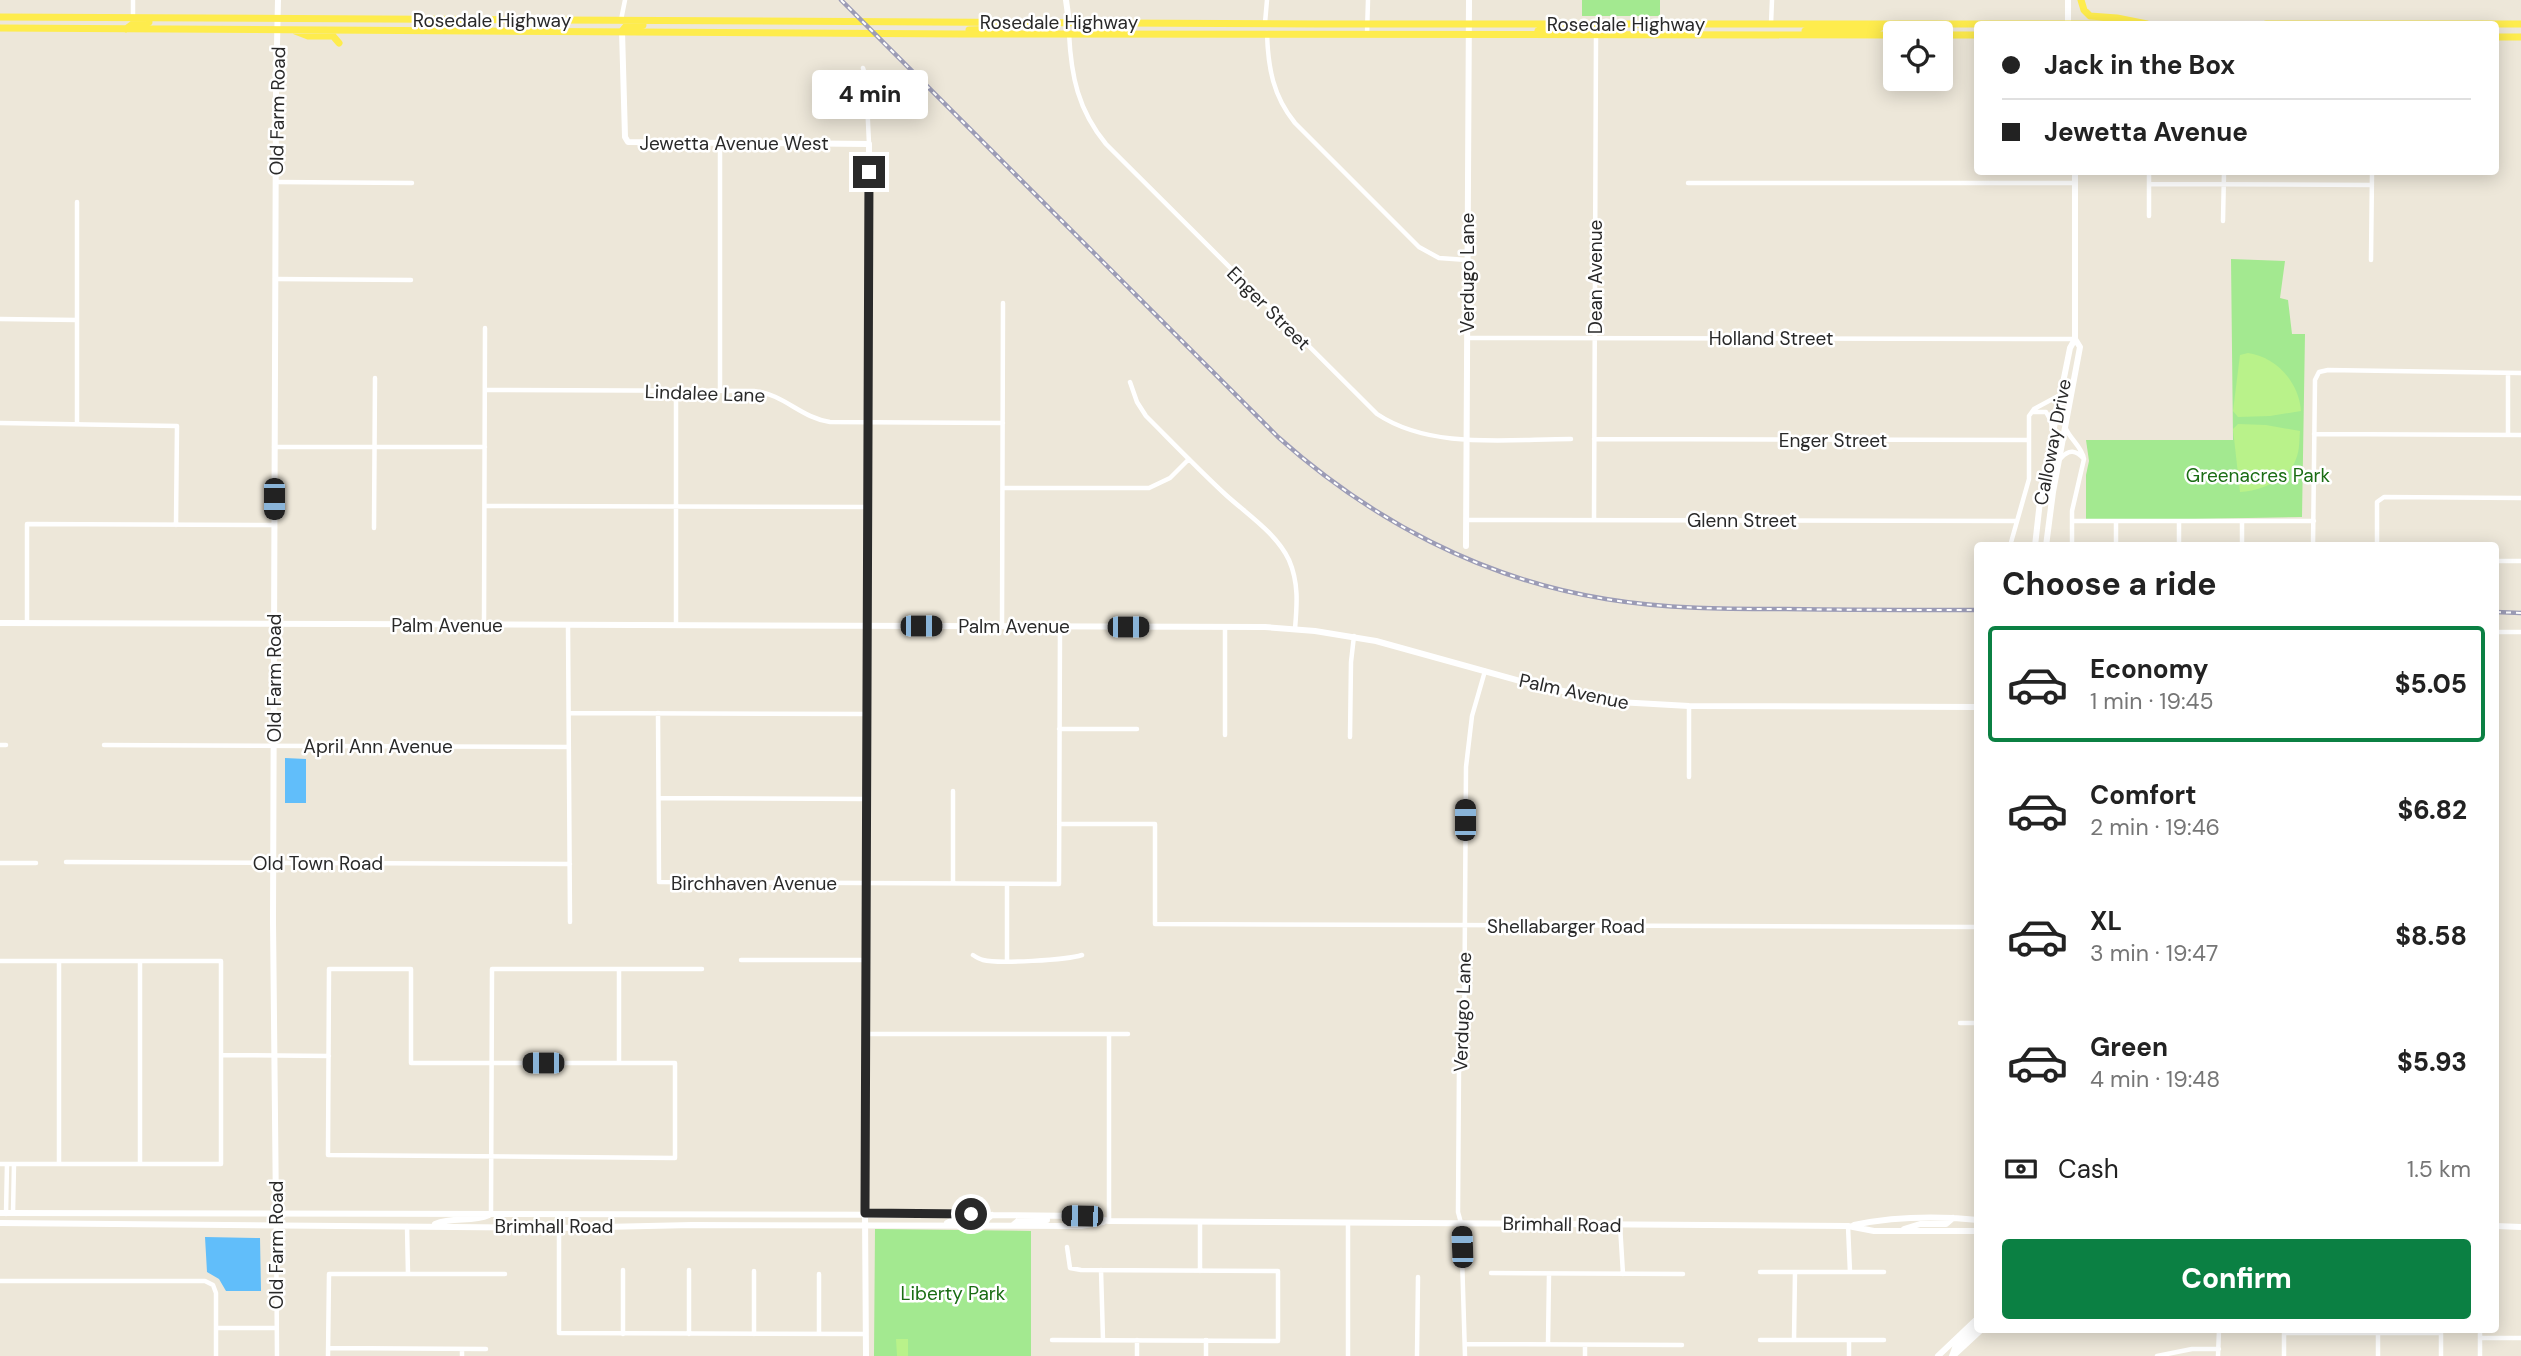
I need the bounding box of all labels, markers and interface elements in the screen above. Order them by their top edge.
street label: Rosedale Highway [413,8,572,33]
street label: Rosedale Highway [980,10,1139,35]
street label: Rosedale Highway [1547,12,1706,37]
map controls [1883,21,1953,91]
button: locate [1883,21,1953,91]
street label: Old Farm Road [264,46,291,176]
text: Jack in the Box [2044,48,2235,82]
callout: 4 min [811,71,927,120]
text: 4 min [839,79,901,109]
text: Jewetta Avenue [2044,115,2248,149]
street label: Jewetta Avenue West [639,131,829,156]
route end [853,156,885,188]
street label: Verdugo Lane [1455,213,1480,333]
street label: Dean Avenue [1583,220,1608,334]
street label: Enger Street [1221,261,1316,356]
street label: Holland Street [1709,326,1833,351]
street label: Calloway Drive [2028,377,2077,507]
street label: Lindalee Lane [644,379,766,408]
street label: Enger Street [1779,428,1887,453]
park label: Greenacres Park [2186,463,2331,488]
car [264,478,285,520]
street label: Glenn Street [1687,508,1797,533]
text: Choose a ride [2002,563,2217,605]
street label: Old Farm Road [262,613,287,743]
street label: Palm Avenue [391,613,503,638]
street label: Palm Avenue [958,614,1070,639]
car [901,616,943,637]
car [1108,617,1150,638]
text: Economy [2090,652,2208,686]
icon: car [2006,653,2069,716]
text: $5.05 [2395,667,2467,701]
street label: Palm Avenue [1517,668,1631,715]
text: 1 min · 19:45 [2090,686,2214,716]
street label: April Ann Avenue [303,734,453,759]
text: Comfort [2090,778,2196,812]
icon: car [2006,779,2069,842]
text: $6.82 [2398,793,2467,827]
car [1455,799,1476,841]
text: 2 min · 19:46 [2090,812,2220,842]
street label: Old Town Road [253,851,383,876]
street label: Birchhaven Avenue [671,871,837,896]
text: XL [2090,904,2122,938]
icon: car [2006,905,2069,968]
street label: Shellabarger Road [1487,914,1645,939]
text: $8.58 [2395,919,2467,953]
text: 3 min · 19:47 [2090,938,2218,968]
street label: Verdugo Lane [1448,951,1477,1073]
text: Green [2090,1030,2168,1064]
icon: car [2006,1031,2069,1094]
text: $5.93 [2397,1045,2467,1079]
car [523,1053,565,1074]
text: 4 min · 19:48 [2090,1064,2220,1094]
icon: cash [2002,1150,2040,1188]
text: Cash [2058,1152,2119,1186]
text: 1.5 km [2407,1154,2471,1184]
street label: Old Farm Road [264,1180,289,1310]
route start [955,1198,987,1230]
car [1061,1205,1104,1227]
street label: Brimhall Road [1502,1211,1622,1238]
street label: Brimhall Road [495,1214,614,1239]
car [1451,1226,1474,1268]
button: Confirm [2002,1239,2471,1319]
park label: Liberty Park [901,1281,1006,1306]

